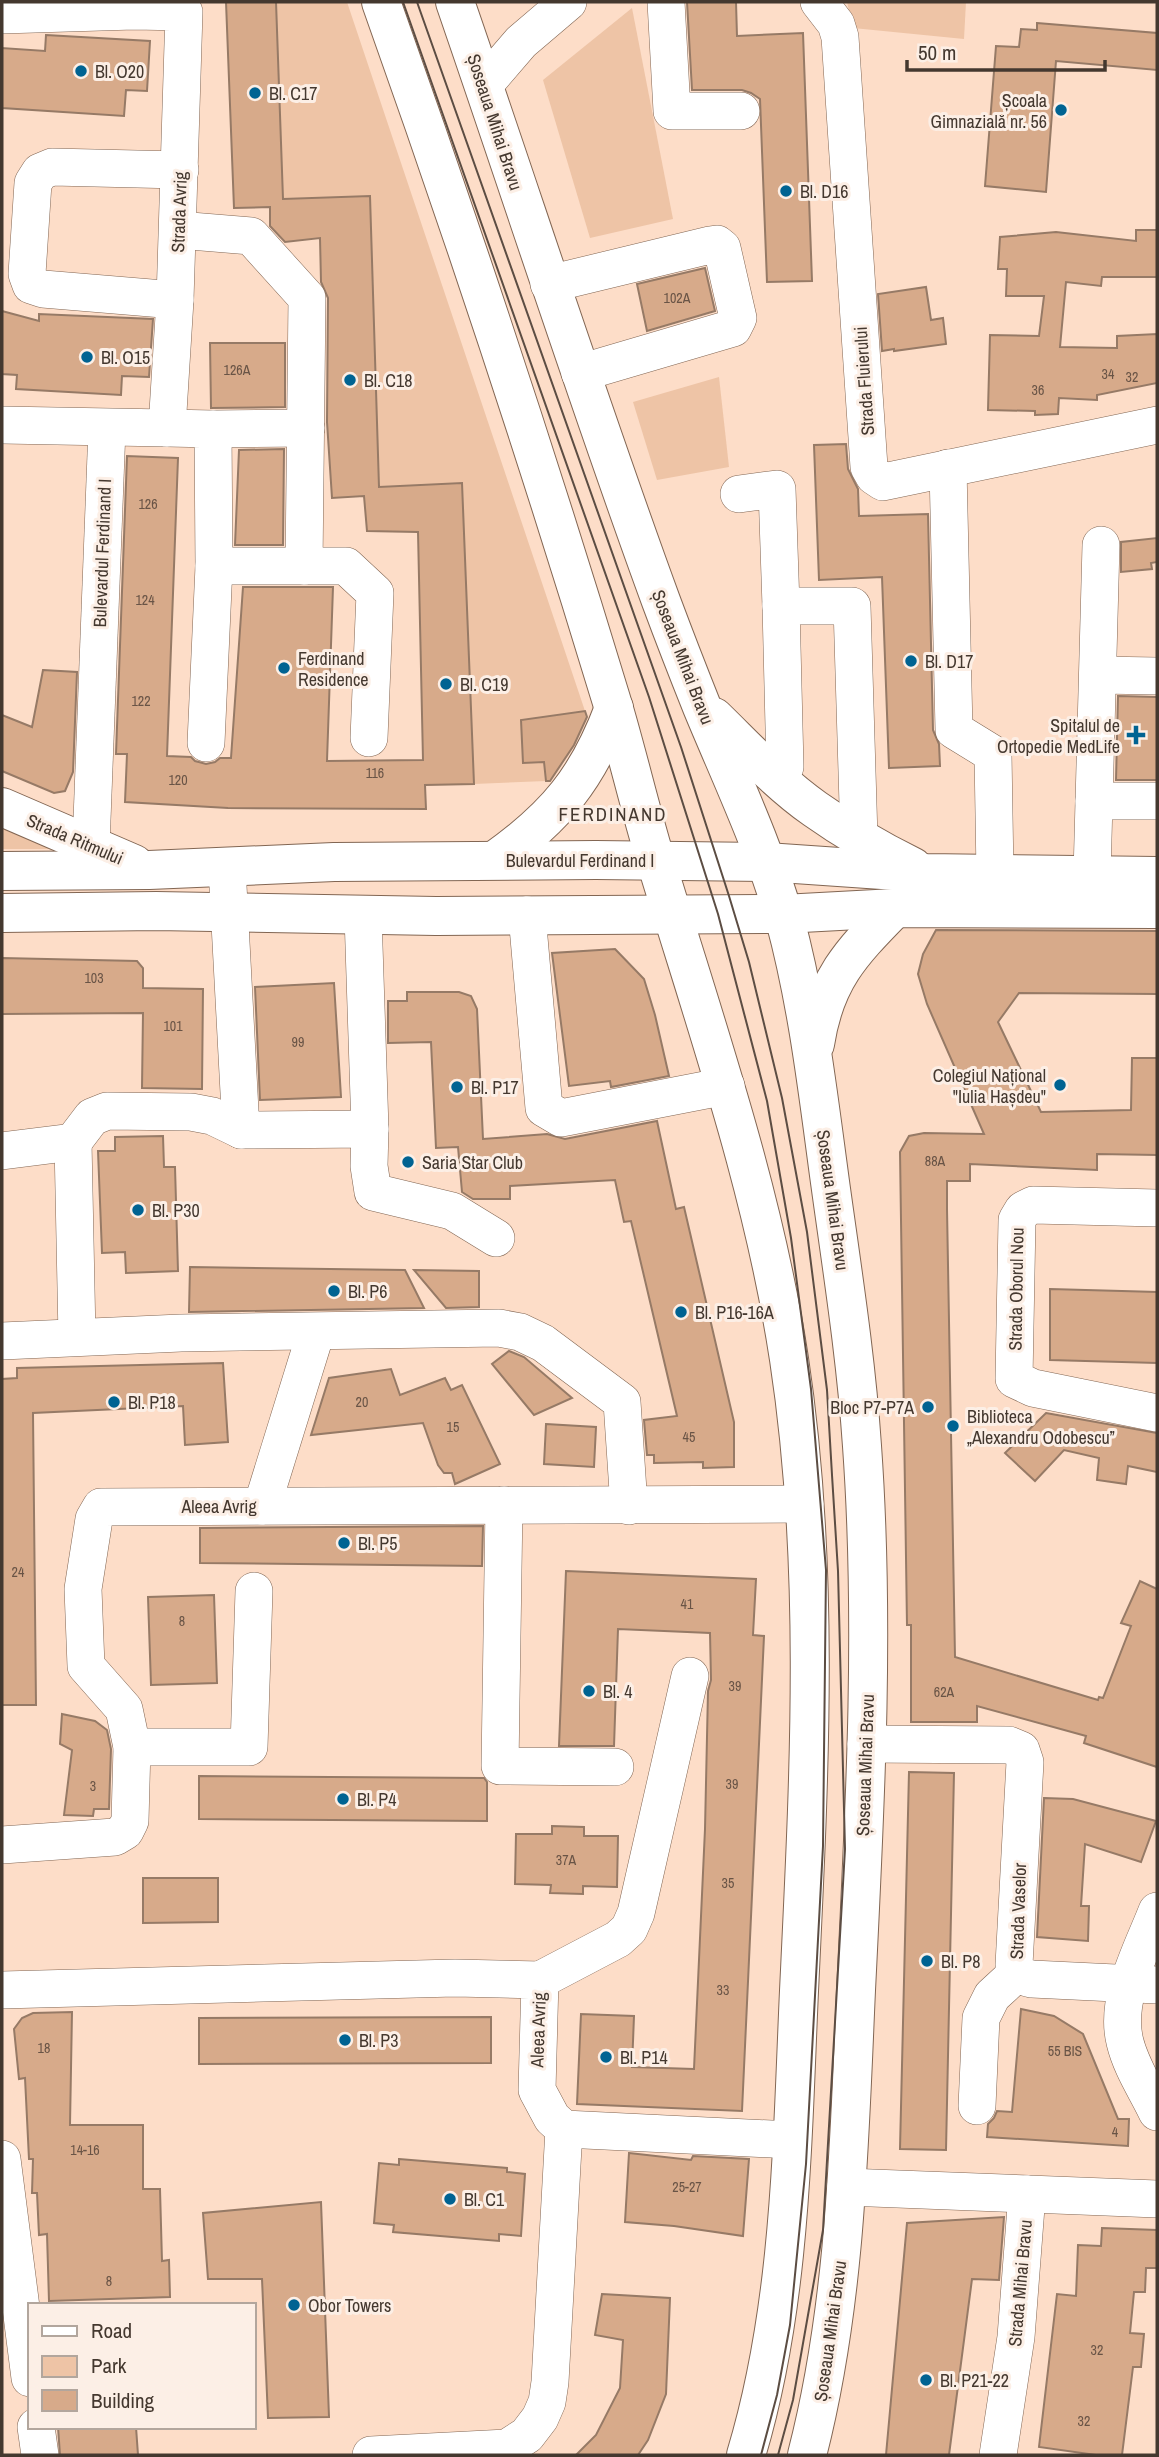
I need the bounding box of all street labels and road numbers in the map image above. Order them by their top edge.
street label: Șoseaua Mihai Bravu [461,51,529,193]
street label: Strada Avrig [165,170,193,253]
street label: Strada Fluierului [848,326,880,436]
street label: Bulevardul Ferdinand I [87,478,117,628]
street label: Șoseaua Mihai Bravu [646,586,720,728]
street label: Strada Ritmului [23,807,127,871]
street label: Bulevardul Ferdinand I [506,848,654,873]
street label: Șoseaua Mihai Bravu [811,1128,855,1272]
street label: Strada Oborul Nou [1002,1227,1030,1351]
street label: Aleea Avrig [180,1494,257,1519]
street label: Șoseaua Mihai Bravu [850,1694,880,1836]
street label: Strada Vaselor [1004,1862,1032,1960]
street label: Aleea Avrig [524,1991,552,2069]
street label: Strada Mihai Bravu [1002,2219,1038,2347]
street label: Șoseaua Mihai Bravu [808,2259,852,2403]

